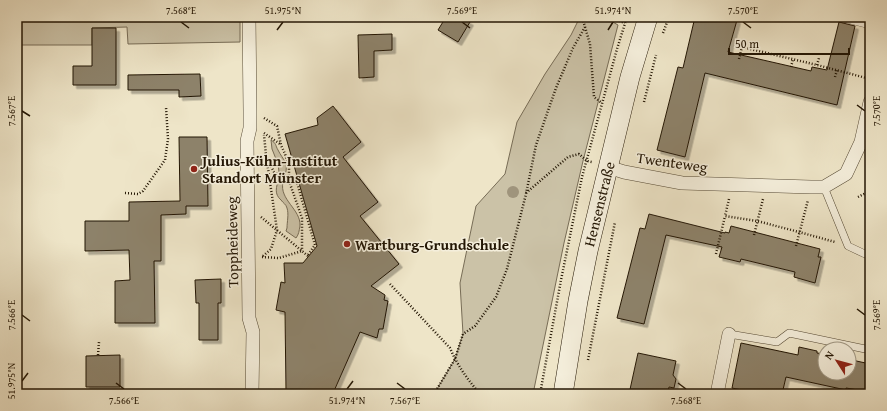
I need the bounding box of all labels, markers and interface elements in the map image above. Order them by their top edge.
text: 7.568°E [166,3,196,18]
text: 51.975°N [265,3,302,18]
text: 7.569°E [447,3,477,18]
text: 51.974°N [595,3,632,18]
text: 7.570°E [728,3,758,18]
scale bar [729,30,849,56]
text: 50 m [735,35,759,52]
text: 7.567°E [4,96,19,126]
text: 7.570°E [869,96,884,126]
street label: Twenteweg [635,147,709,177]
place label: Julius-Kühn-Institut Standort Münster [199,150,338,188]
street label: Hensenstraße [578,159,620,249]
marker: Julius-Kühn-Institut Standort Münster [189,164,199,174]
street label: Toppheideweg [221,196,243,288]
place label: Wartburg-Grundschule [355,234,509,255]
marker: Wartburg-Grundschule [342,239,352,249]
text: 7.566°E [4,300,19,330]
text: 7.569°E [869,300,884,330]
north arrow [817,341,857,381]
text: N [820,347,838,363]
text: 51.975°N [4,362,19,399]
text: 7.566°E [109,393,139,408]
text: 51.974°N [329,393,366,408]
text: 7.567°E [390,393,420,408]
text: 7.568°E [671,393,701,408]

